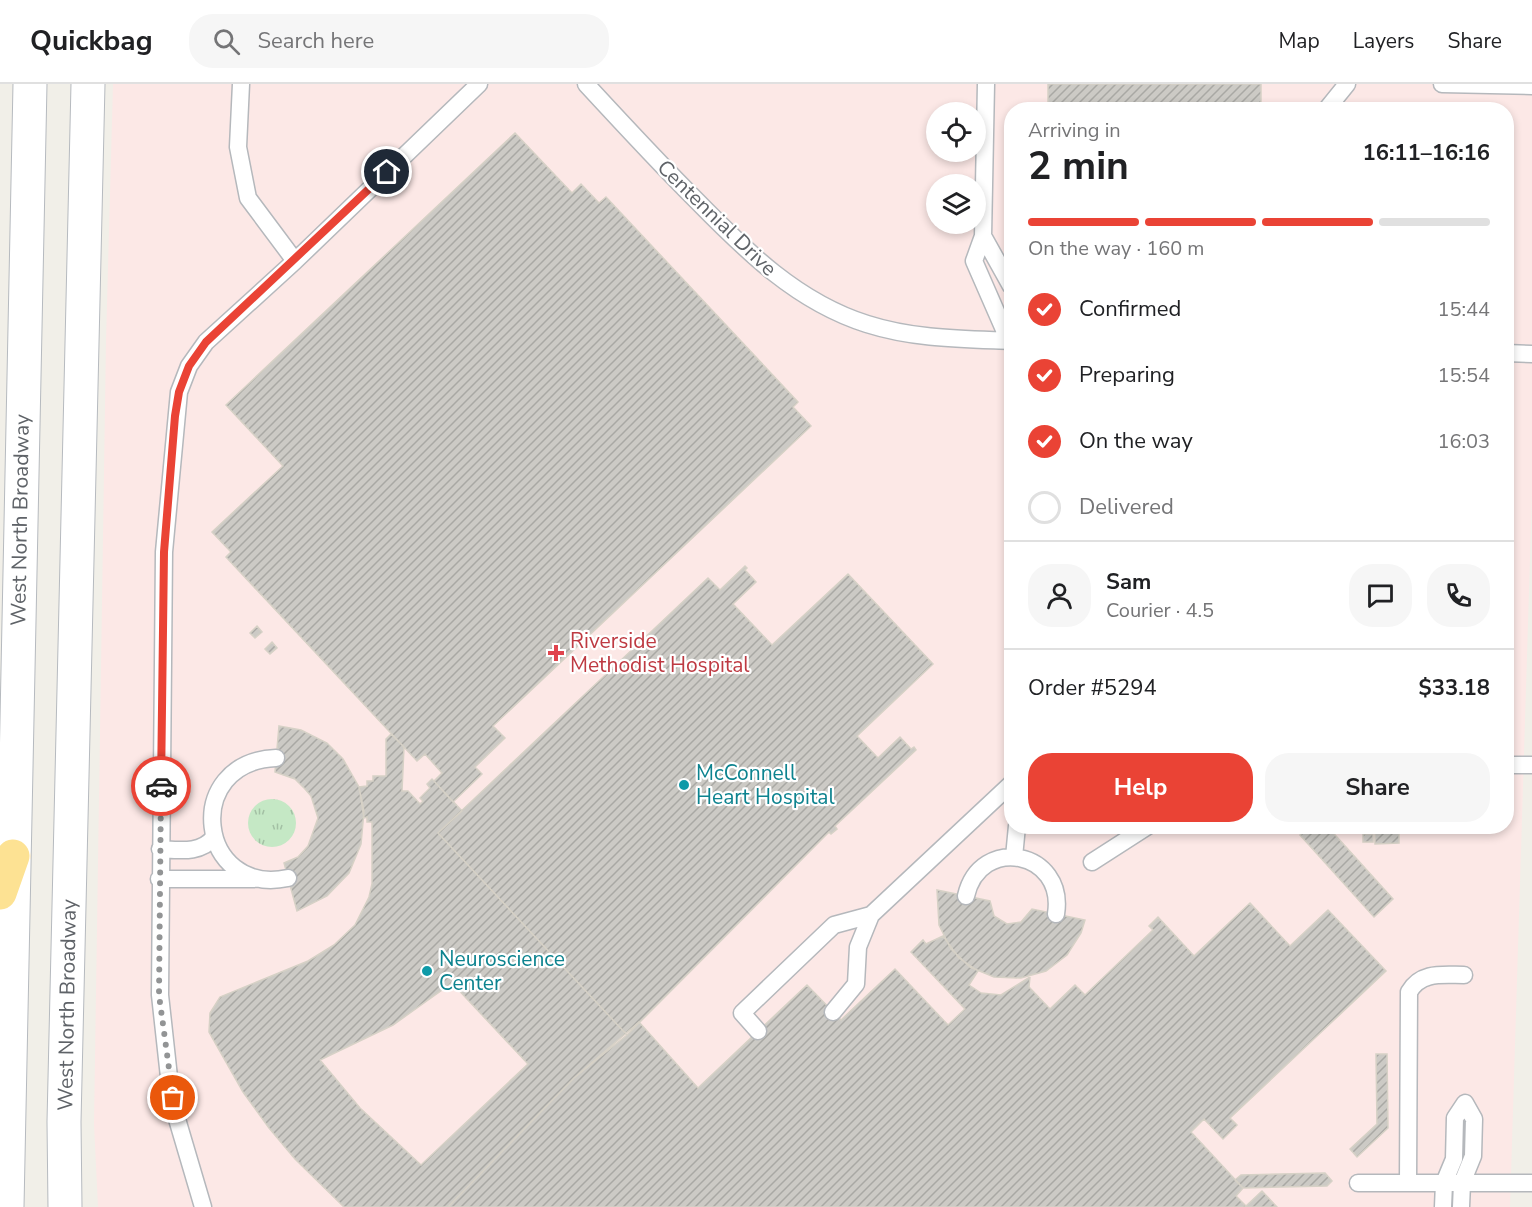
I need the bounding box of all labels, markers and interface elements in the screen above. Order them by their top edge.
search box [189,14,609,68]
text: Quickbag [30,22,153,60]
icon: search [210,25,243,58]
text: Search here [258,26,374,56]
text: Map [1278,27,1320,55]
text: Layers [1353,27,1414,55]
text: Share [1447,27,1502,55]
map controls [926,102,986,234]
button: locate [926,102,986,162]
text: Arriving in [1028,117,1121,144]
text: 16:11–16:16 [1362,138,1490,168]
text: 2 min [1028,140,1129,193]
pin [361,146,412,197]
street label: Centennial Drive [651,154,783,282]
icon: home [370,155,403,188]
button: layers [926,174,986,234]
text: On the way · 160 m [1028,235,1204,262]
icon: check [1028,293,1061,326]
text: Confirmed [1079,294,1181,324]
text: 15:44 [1437,296,1490,323]
icon: check [1028,359,1061,392]
text: Preparing [1079,360,1175,390]
text: 15:54 [1437,362,1490,389]
street label: West North Broadway [4,414,36,626]
icon: check [1028,425,1061,458]
text: On the way [1079,426,1193,456]
text: 16:03 [1437,428,1490,455]
text: Delivered [1079,492,1174,522]
button: person [1028,564,1091,627]
button: chat [1349,564,1412,627]
button: phone [1427,564,1490,627]
text: Sam [1106,567,1151,597]
text: Courier · 4.5 [1106,597,1214,624]
place label: Riverside Methodist Hospital [570,627,750,679]
marker: Riverside Methodist Hospital [547,644,565,662]
text: Order #5294 [1028,673,1157,703]
text: $33.18 [1419,673,1490,703]
button: Help [1028,753,1253,822]
button: Share [1265,753,1490,822]
courier [131,756,191,816]
place label: McConnell Heart Hospital [696,759,835,811]
icon: car [145,770,178,803]
marker: McConnell Heart Hospital [677,778,691,792]
street label: West North Broadway [51,899,83,1111]
place label: Neuroscience Center [439,945,565,997]
marker: Neuroscience Center [420,964,434,978]
pin [147,1072,198,1123]
icon: bag [156,1081,189,1114]

